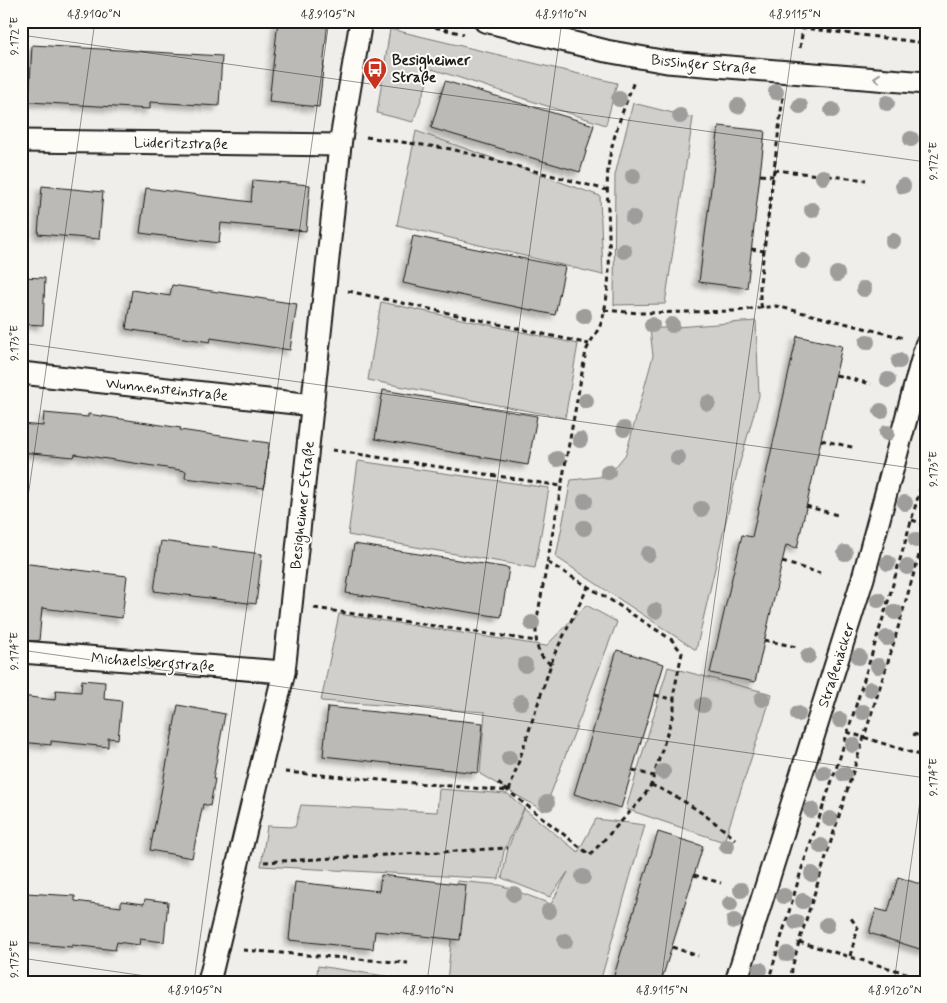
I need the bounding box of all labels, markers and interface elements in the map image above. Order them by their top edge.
text: 48.9100°N [67,7,121,23]
text: 48.9105°N [301,7,355,23]
text: 48.9110°N [536,7,586,23]
text: 48.9115°N [769,7,821,23]
text: 9.172°E [7,17,23,55]
street label: Bissinger Straße [650,50,758,81]
place label: Besigheimer Straße [392,51,471,88]
bus stop icon: Besigheimer Straße [362,56,388,90]
one-way arrow [873,73,881,84]
street label: Lüderitzstraße [134,133,228,155]
text: 9.172°E [926,142,942,180]
text: 9.173°E [7,325,23,361]
street label: Wunnensteinstraße [105,374,229,406]
street label: Besigheimer Straße [286,440,321,570]
text: 9.173°E [926,451,942,487]
street label: Straßenäcker [814,620,860,710]
text: 9.174°E [7,632,23,670]
street label: Michaelsbergstraße [90,649,215,678]
text: 9.174°E [926,758,942,796]
text: 9.175°E [7,940,23,978]
text: 48.9105°N [168,983,222,999]
text: 48.9110°N [403,983,453,999]
text: 48.9115°N [636,983,688,999]
text: 48.9120°N [868,983,922,999]

